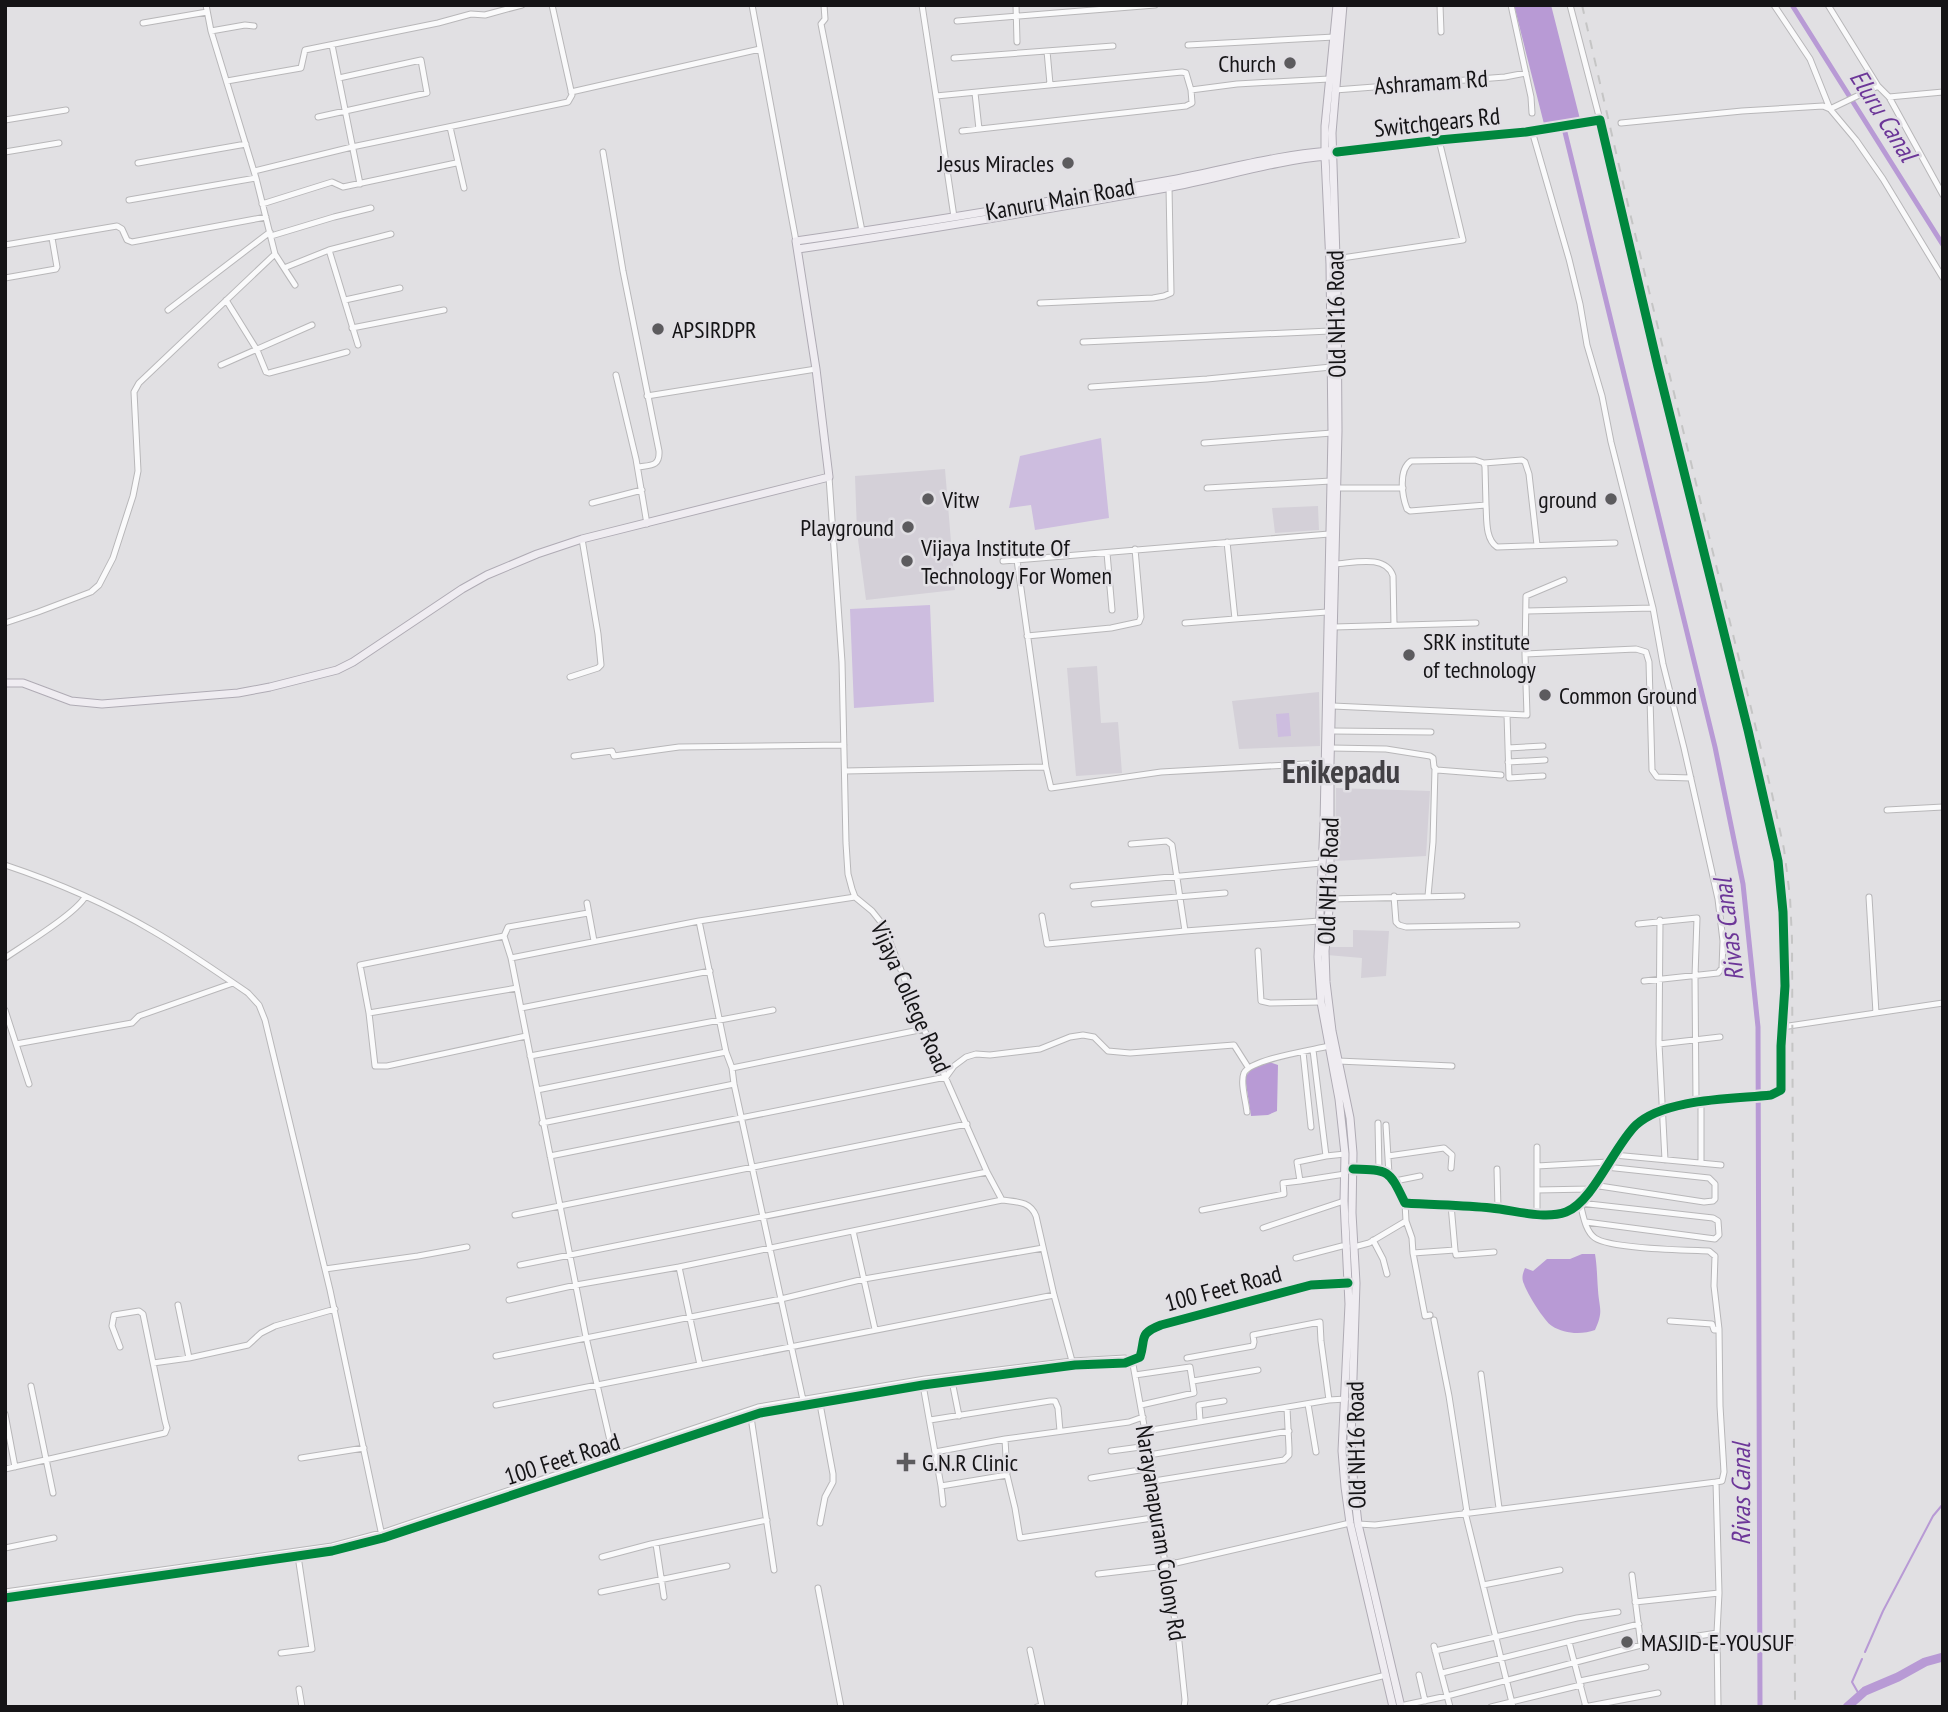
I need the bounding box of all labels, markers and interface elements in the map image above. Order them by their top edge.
place label: Church [1218,48,1276,79]
marker: Church [1282,55,1298,71]
street label: Ashramam Rd [1373,63,1489,101]
water label: Eluru Canal [1843,63,1927,170]
street label: Switchgears Rd [1372,100,1502,144]
place label: Jesus Miracles [937,148,1054,179]
marker: Jesus Miracles [1060,155,1076,171]
street label: Kanuru Main Road [983,171,1137,227]
street label: Old NH16 Road [1319,250,1353,378]
place label: APSIRDPR [672,314,757,345]
marker: APSIRDPR [650,321,666,337]
place label: Vitw [941,484,980,515]
place label: ground [1538,484,1597,515]
marker: Vitw [920,491,936,507]
marker: ground [1603,491,1619,507]
place label: Playground [800,512,894,543]
marker: Playground [900,519,916,535]
place label: Vijaya Institute Of Technology For Women [920,532,1112,591]
marker: Vijaya Institute Of Technology For Women [899,553,915,569]
place label: SRK institute of technology [1423,626,1536,685]
marker: SRK institute of technology [1401,647,1417,663]
place label: Common Ground [1559,680,1697,711]
marker: Common Ground [1537,687,1553,703]
district label: Enikepadu [1282,750,1400,792]
street label: Old NH16 Road [1310,817,1346,945]
water label: Rivas Canal [1705,874,1751,983]
street label: Vijaya College Road [863,915,958,1078]
street label: 100 Feet Road [1161,1258,1285,1318]
street label: Old NH16 Road [1339,1381,1373,1509]
street label: Narayanapuram Colony Rd [1129,1423,1193,1643]
street label: 100 Feet Road [500,1426,624,1492]
water label: Rivas Canal [1724,1440,1757,1545]
place label: G.N.R Clinic [922,1447,1018,1478]
marker: G.N.R Clinic [896,1452,916,1472]
place label: MASJID-E-YOUSUF [1641,1627,1794,1658]
marker: MASJID-E-YOUSUF [1619,1634,1635,1650]

